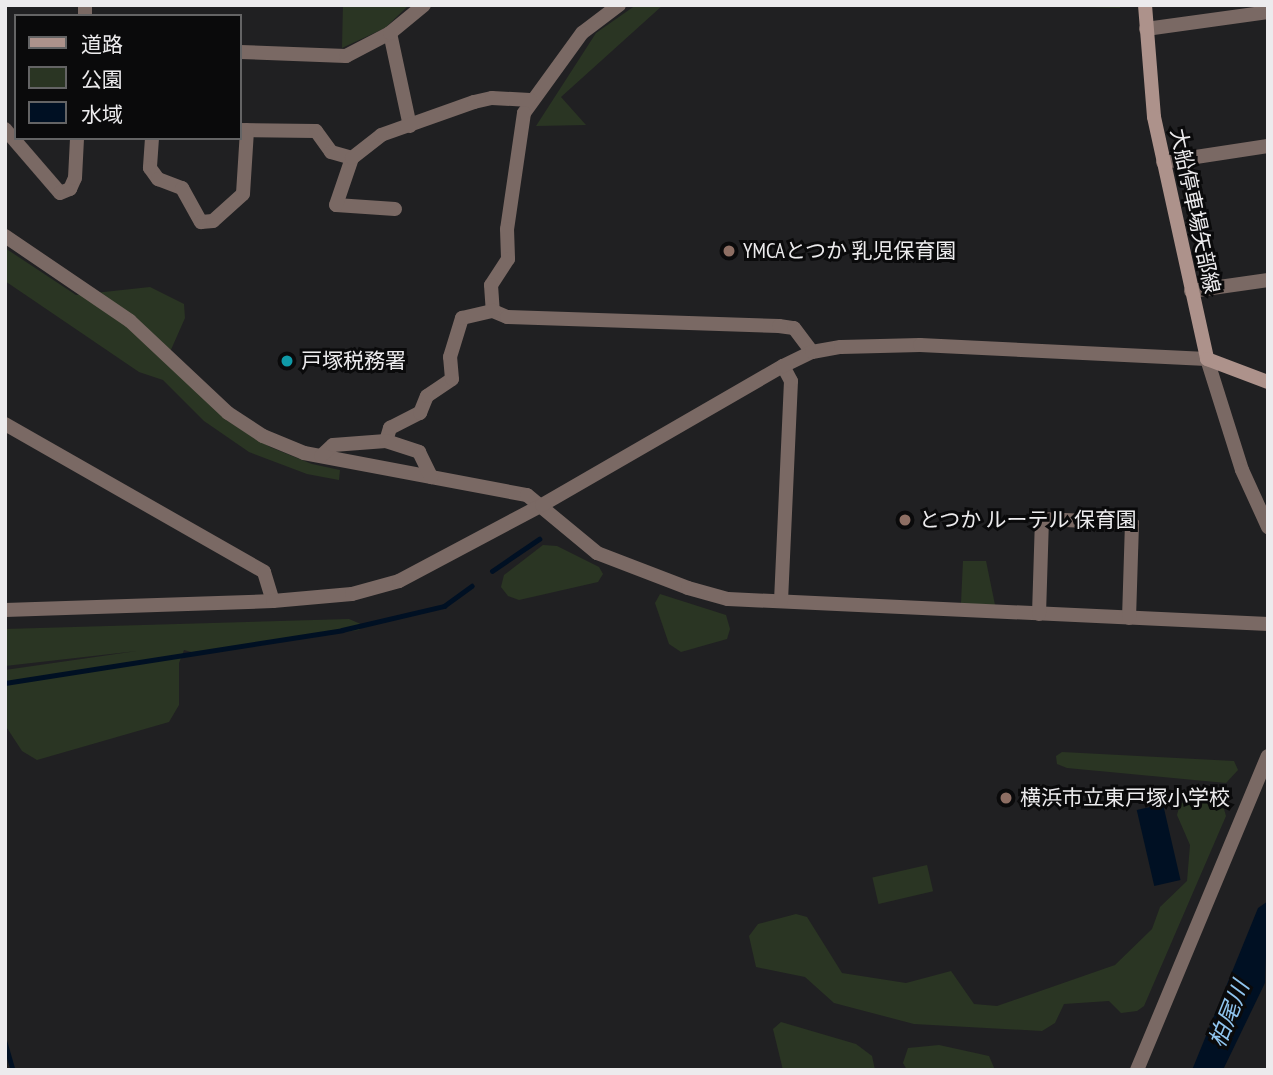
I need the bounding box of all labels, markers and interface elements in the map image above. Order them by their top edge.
legend [14,14,242,140]
text: 道路 [81,31,123,58]
text: 公園 [81,66,123,93]
text: 水域 [81,101,123,128]
street label: 大船停車場矢部線 [1165,126,1225,296]
place label: YMCAとつか 乳児保育園 [743,238,957,264]
marker: YMCAとつか 乳児保育園 [721,243,737,259]
place label: 戸塚税務署 [301,348,406,374]
marker: 戸塚税務署 [279,353,295,369]
place label: とつか ルーテル 保育園 [919,507,1138,533]
marker: とつか ルーテル 保育園 [897,512,913,528]
place label: 横浜市立東戸塚小学校 [1020,785,1230,811]
marker: 横浜市立東戸塚小学校 [998,790,1014,806]
water label: 柏尾川 [1203,977,1255,1051]

